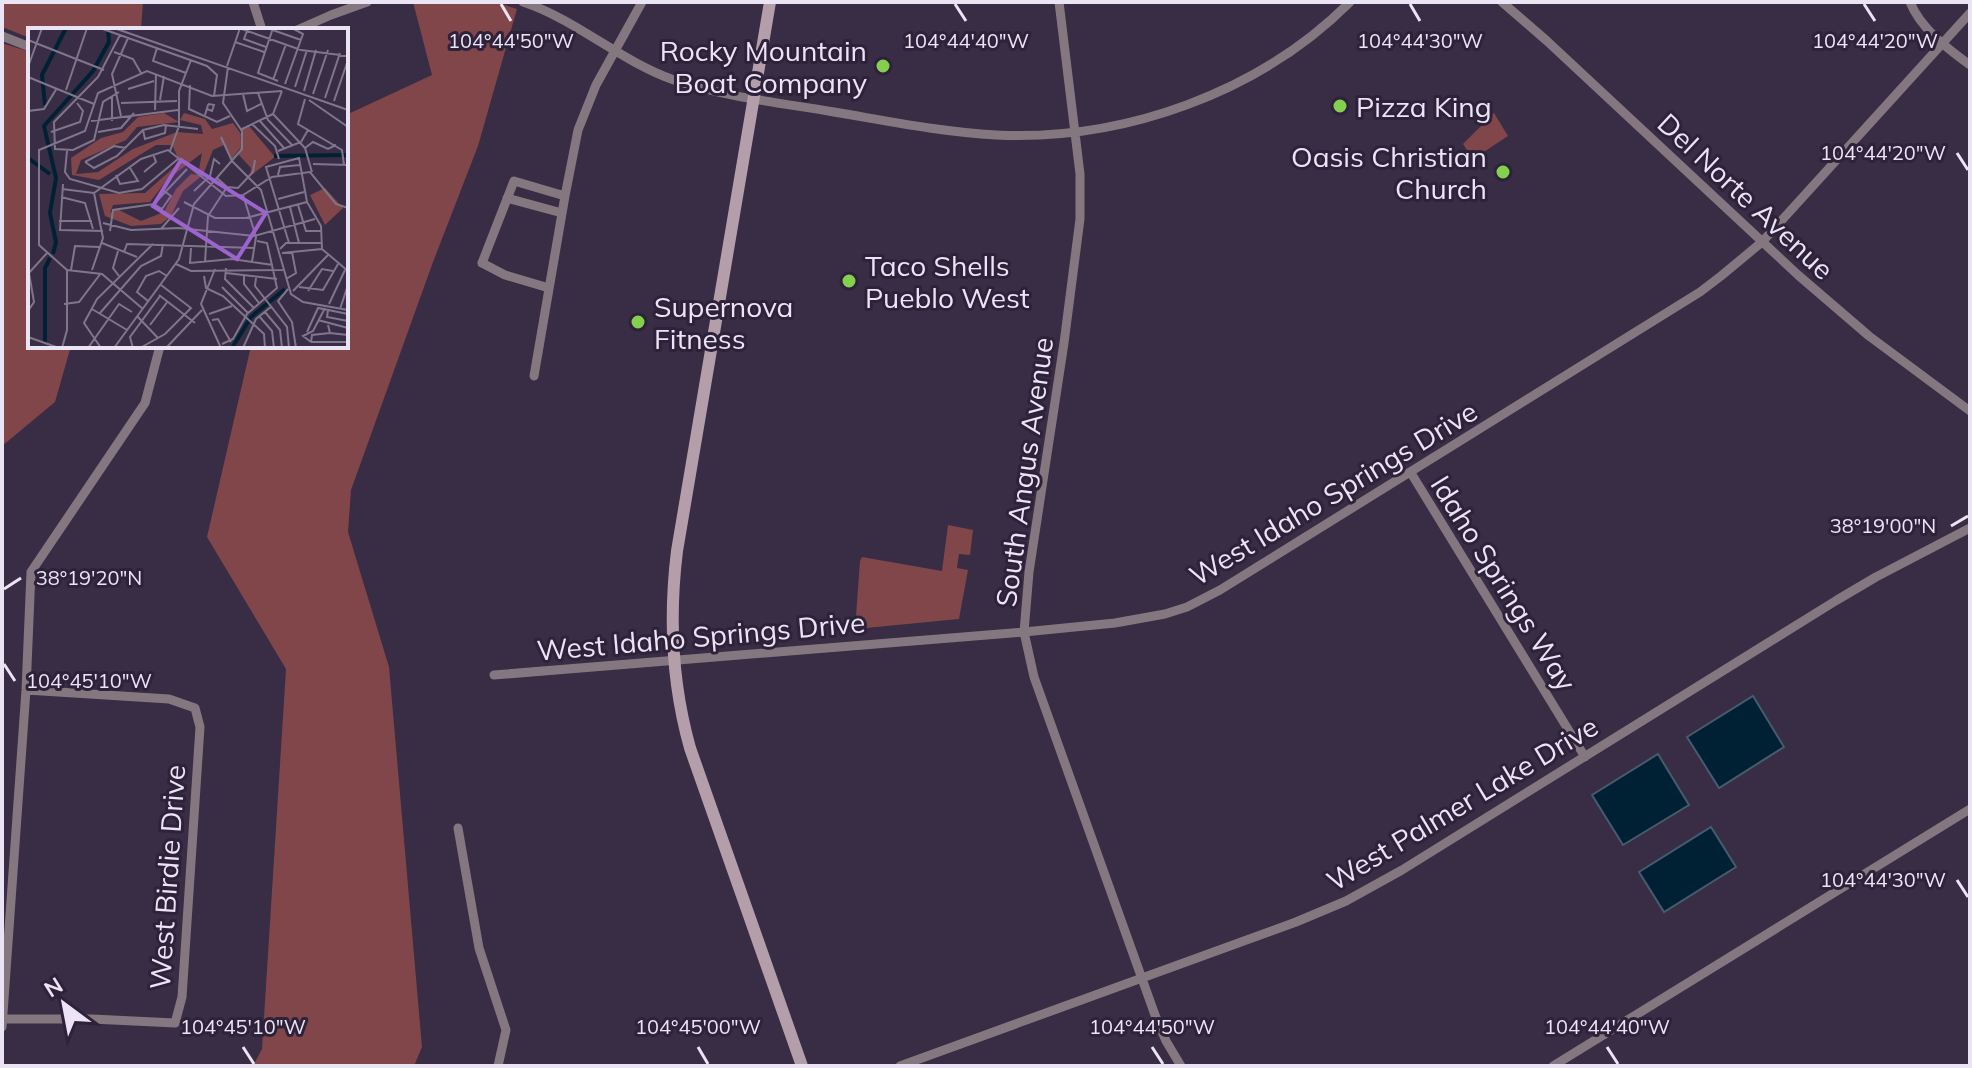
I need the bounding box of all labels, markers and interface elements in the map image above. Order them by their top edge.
inset map [28,28,348,348]
text: 104°44'50"W [448,28,574,53]
text: 104°44'40"W [903,28,1029,53]
text: 104°44'30"W [1357,28,1483,53]
text: 104°44'20"W [1812,28,1938,53]
place label: Rocky Mountain Boat Company [660,33,867,100]
marker: Rocky Mountain Boat Company [874,57,892,75]
place label: Pizza King [1356,89,1492,124]
marker: Pizza King [1331,97,1349,115]
street label: Del Norte Avenue [1651,106,1841,286]
place label: Oasis Christian Church [1291,139,1487,206]
text: 104°44'20"W [1820,140,1946,165]
marker: Oasis Christian Church [1494,163,1512,181]
place label: Taco Shells Pueblo West [865,248,1030,315]
marker: Taco Shells Pueblo West [840,272,858,290]
place label: Supernova Fitness [654,289,793,356]
marker: Supernova Fitness [629,313,647,331]
street label: South Angus Avenue [988,335,1060,609]
street label: West Idaho Springs Drive [1183,393,1483,593]
street label: Idaho Springs Way [1424,469,1584,697]
text: 38°19'00"N [1830,513,1936,538]
text: 38°19'20"N [36,565,142,590]
street label: West Idaho Springs Drive [535,604,867,668]
text: 104°45'10"W [26,668,152,693]
street label: West Palmer Lake Drive [1320,708,1604,898]
street label: West Birdie Drive [142,764,192,990]
text: 104°44'30"W [1820,867,1946,892]
north arrow [24,964,104,1044]
text: N [39,971,68,1003]
text: 104°45'10"W [180,1014,306,1039]
text: 104°45'00"W [635,1014,761,1039]
text: 104°44'50"W [1089,1014,1215,1039]
text: 104°44'40"W [1544,1014,1670,1039]

